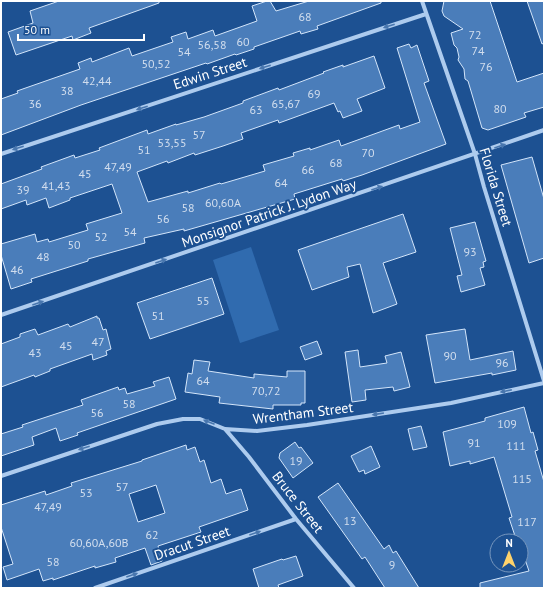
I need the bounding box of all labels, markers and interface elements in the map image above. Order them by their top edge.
house number: 68 [298,9,312,24]
scale bar [18,16,144,42]
text: 50 m [24,22,50,37]
one-way arrow [382,23,394,29]
house number: 72 [468,27,482,42]
house number: 60 [236,34,250,49]
house number: 56,58 [198,37,226,52]
house number: 74 [471,43,485,58]
house number: 54 [177,44,191,59]
street label: Edwin Street [171,53,249,93]
house number: 50,52 [142,56,170,71]
house number: 76 [479,59,493,74]
one-way arrow [259,64,271,70]
house number: 42,44 [83,73,112,88]
house number: 38 [60,83,74,98]
house number: 69 [307,86,321,101]
house number: 36 [28,96,42,111]
house number: 65,67 [272,96,300,111]
house number: 80 [493,101,507,116]
house number: 63 [249,102,263,117]
one-way arrow [135,105,147,111]
house number: 57 [192,127,206,142]
house number: 53,55 [158,135,186,150]
house number: 51 [137,142,151,157]
one-way arrow [494,142,506,148]
house number: 70 [361,145,375,160]
street label: Florida Street [476,145,517,229]
one-way arrow [12,146,24,152]
house number: 68 [329,155,343,170]
house number: 47,49 [104,159,132,174]
house number: 66 [301,162,315,177]
house number: 45 [78,166,92,181]
street label: Monsignor Patrick J. Lydon Way [179,174,359,251]
house number: 64 [274,175,288,190]
house number: 41,43 [42,178,70,193]
house number: 39 [16,182,30,197]
one-way arrow [371,184,383,190]
house number: 60,60A [205,195,241,210]
house number: 58 [181,200,195,215]
house number: 56 [156,211,170,226]
house number: 54 [123,224,137,239]
house number: 52 [94,229,108,244]
house number: 50 [67,237,81,252]
house number: 93 [463,244,477,259]
house number: 48 [36,249,50,264]
one-way arrow [155,258,167,264]
house number: 46 [10,262,24,277]
house number: 55 [196,293,210,308]
one-way arrow [32,299,44,305]
house number: 51 [151,308,165,323]
house number: 47 [91,334,105,349]
house number: 45 [59,338,73,353]
house number: 43 [28,345,42,360]
house number: 90 [443,348,457,363]
house number: 96 [495,355,509,370]
house number: 64 [196,373,210,388]
house number: 70,72 [252,383,280,398]
one-way arrow [500,389,512,395]
house number: 58 [122,396,136,411]
street label: Wrentham Street [252,398,354,428]
house number: 56 [90,405,104,420]
one-way arrow [372,411,384,417]
house number: 109 [497,416,517,431]
one-way arrow [202,419,214,425]
house number: 91 [467,435,481,450]
house number: 111 [506,438,526,453]
one-way arrow [77,446,89,452]
house number: 19 [289,453,303,468]
street label: Bruce Street [268,468,328,537]
house number: 115 [512,471,532,486]
house number: 57 [115,479,129,494]
house number: 53 [79,485,93,500]
house number: 47,49 [34,499,62,514]
house number: 13 [343,513,357,528]
house number: 117 [517,514,537,529]
street label: Dracut Street [152,522,232,564]
house number: 62 [145,527,159,542]
one-way arrow [250,530,262,536]
north arrow [489,533,529,573]
house number: 60,60A,60B [70,535,129,550]
text: N [505,536,513,550]
house number: 58 [46,554,60,569]
house number: 9 [389,557,395,572]
one-way arrow [127,572,139,578]

